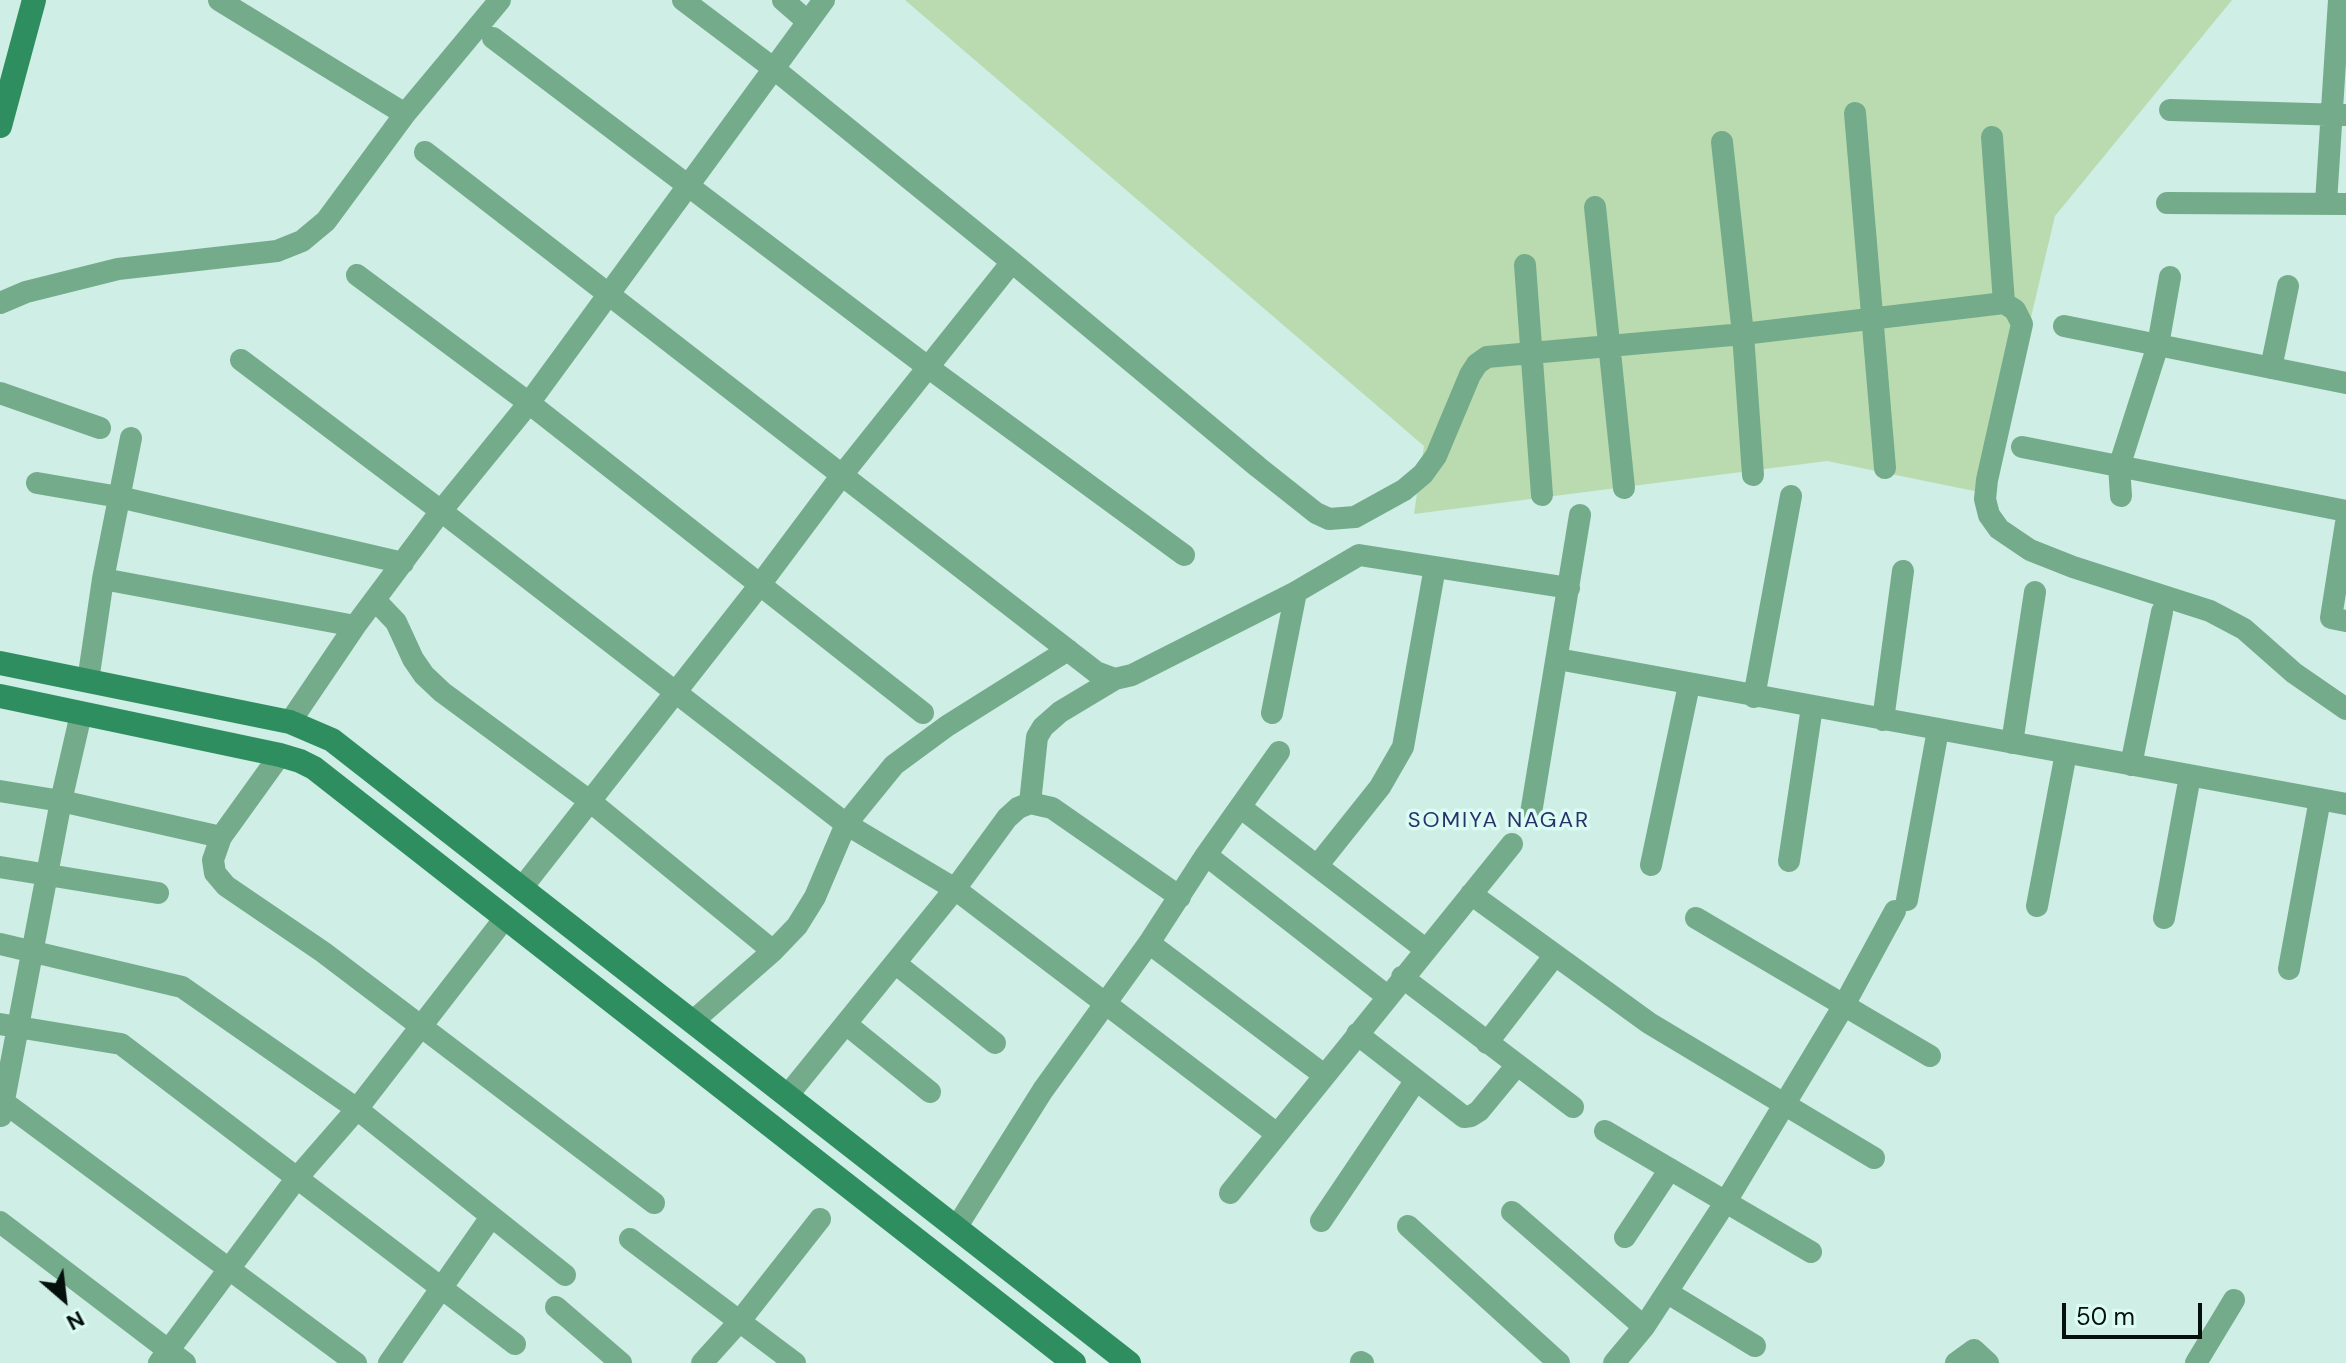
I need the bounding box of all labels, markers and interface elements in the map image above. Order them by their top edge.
district label: SOMIYA NAGAR [1408,808,1590,834]
north arrow [24,1259,104,1339]
scale bar [2066,1287,2206,1337]
text: 50 m [2076,1301,2135,1332]
text: N [62,1304,89,1337]

